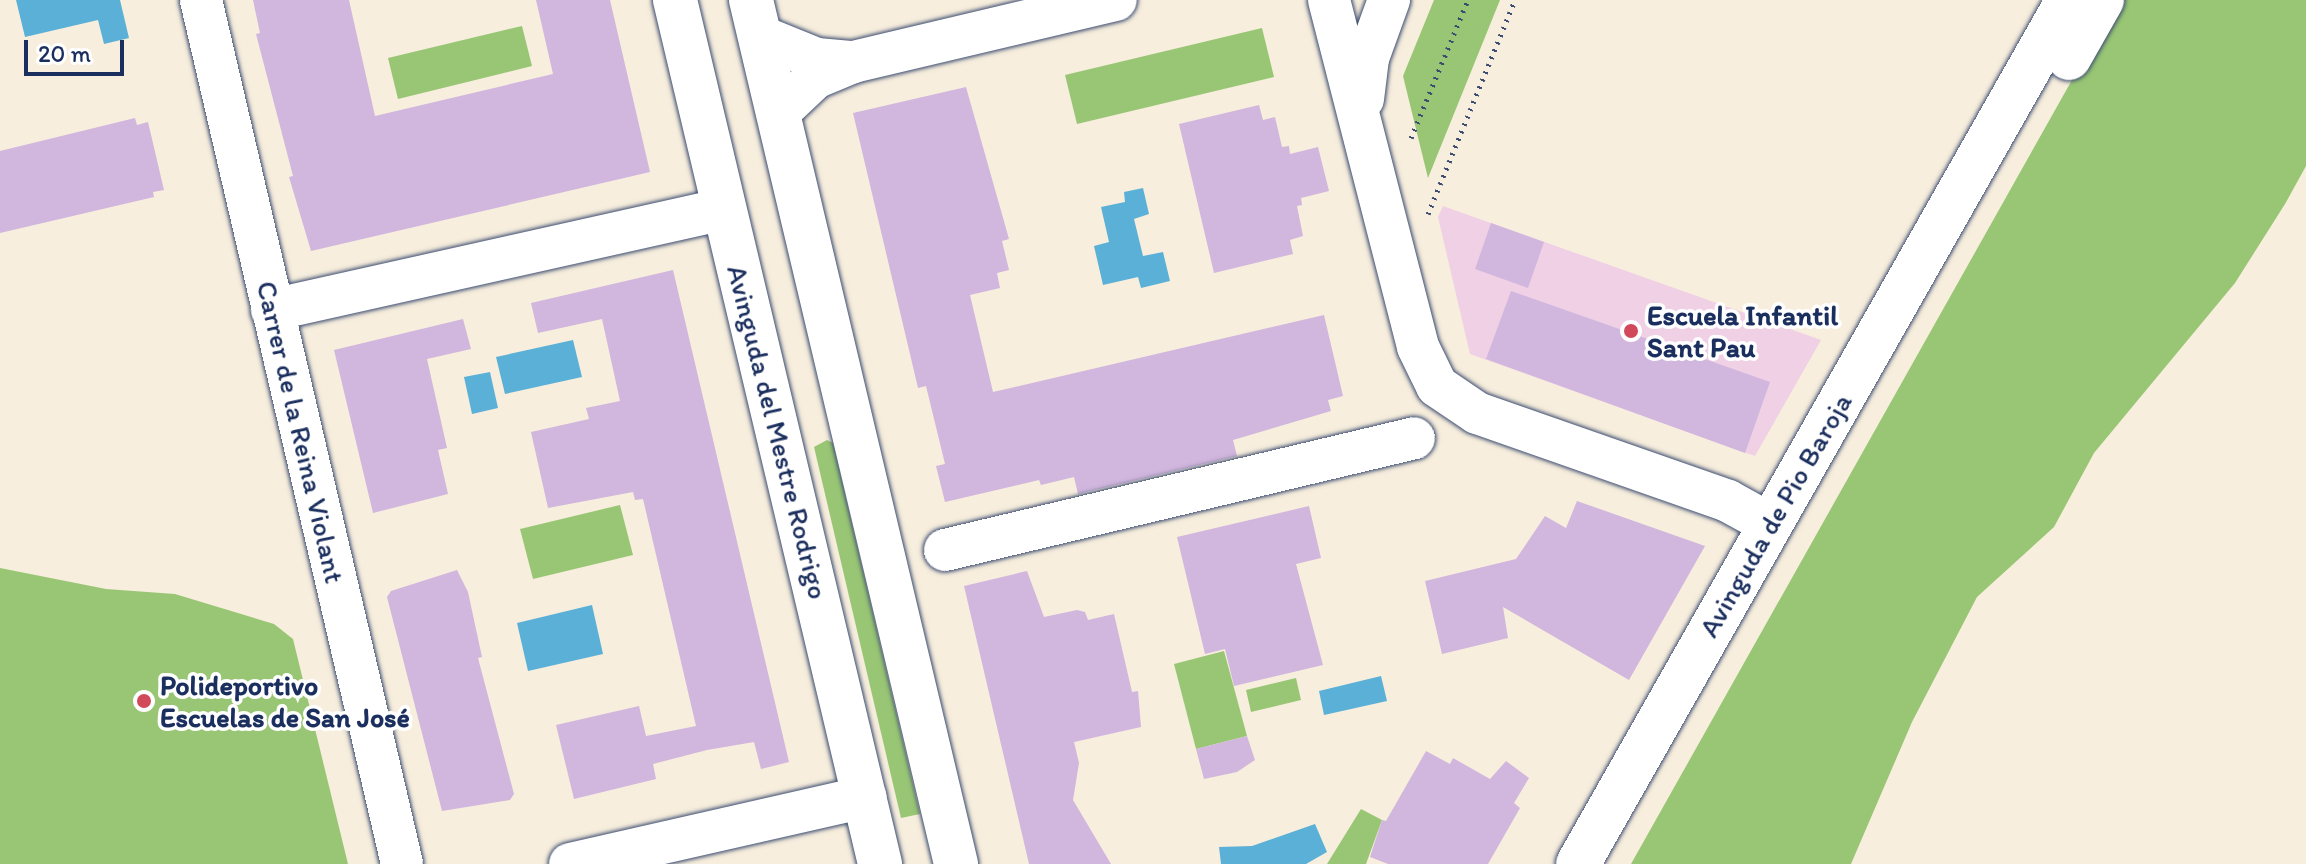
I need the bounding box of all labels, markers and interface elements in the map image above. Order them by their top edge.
scale bar [28,24,128,74]
text: 20 m [38,39,91,68]
street label: Avinguda del Mestre Rodrigo [720,261,836,603]
street label: Carrer de la Reina Violant [250,278,352,586]
place label: Escuela Infantil Sant Pau [1647,298,1838,364]
marker: Escuela Infantil Sant Pau [1622,322,1640,340]
street label: Avinguda de Pio Baroja [1691,387,1859,643]
place label: Polideportivo Escuelas de San José [160,668,411,734]
marker: Polideportivo Escuelas de San José [135,692,153,710]

